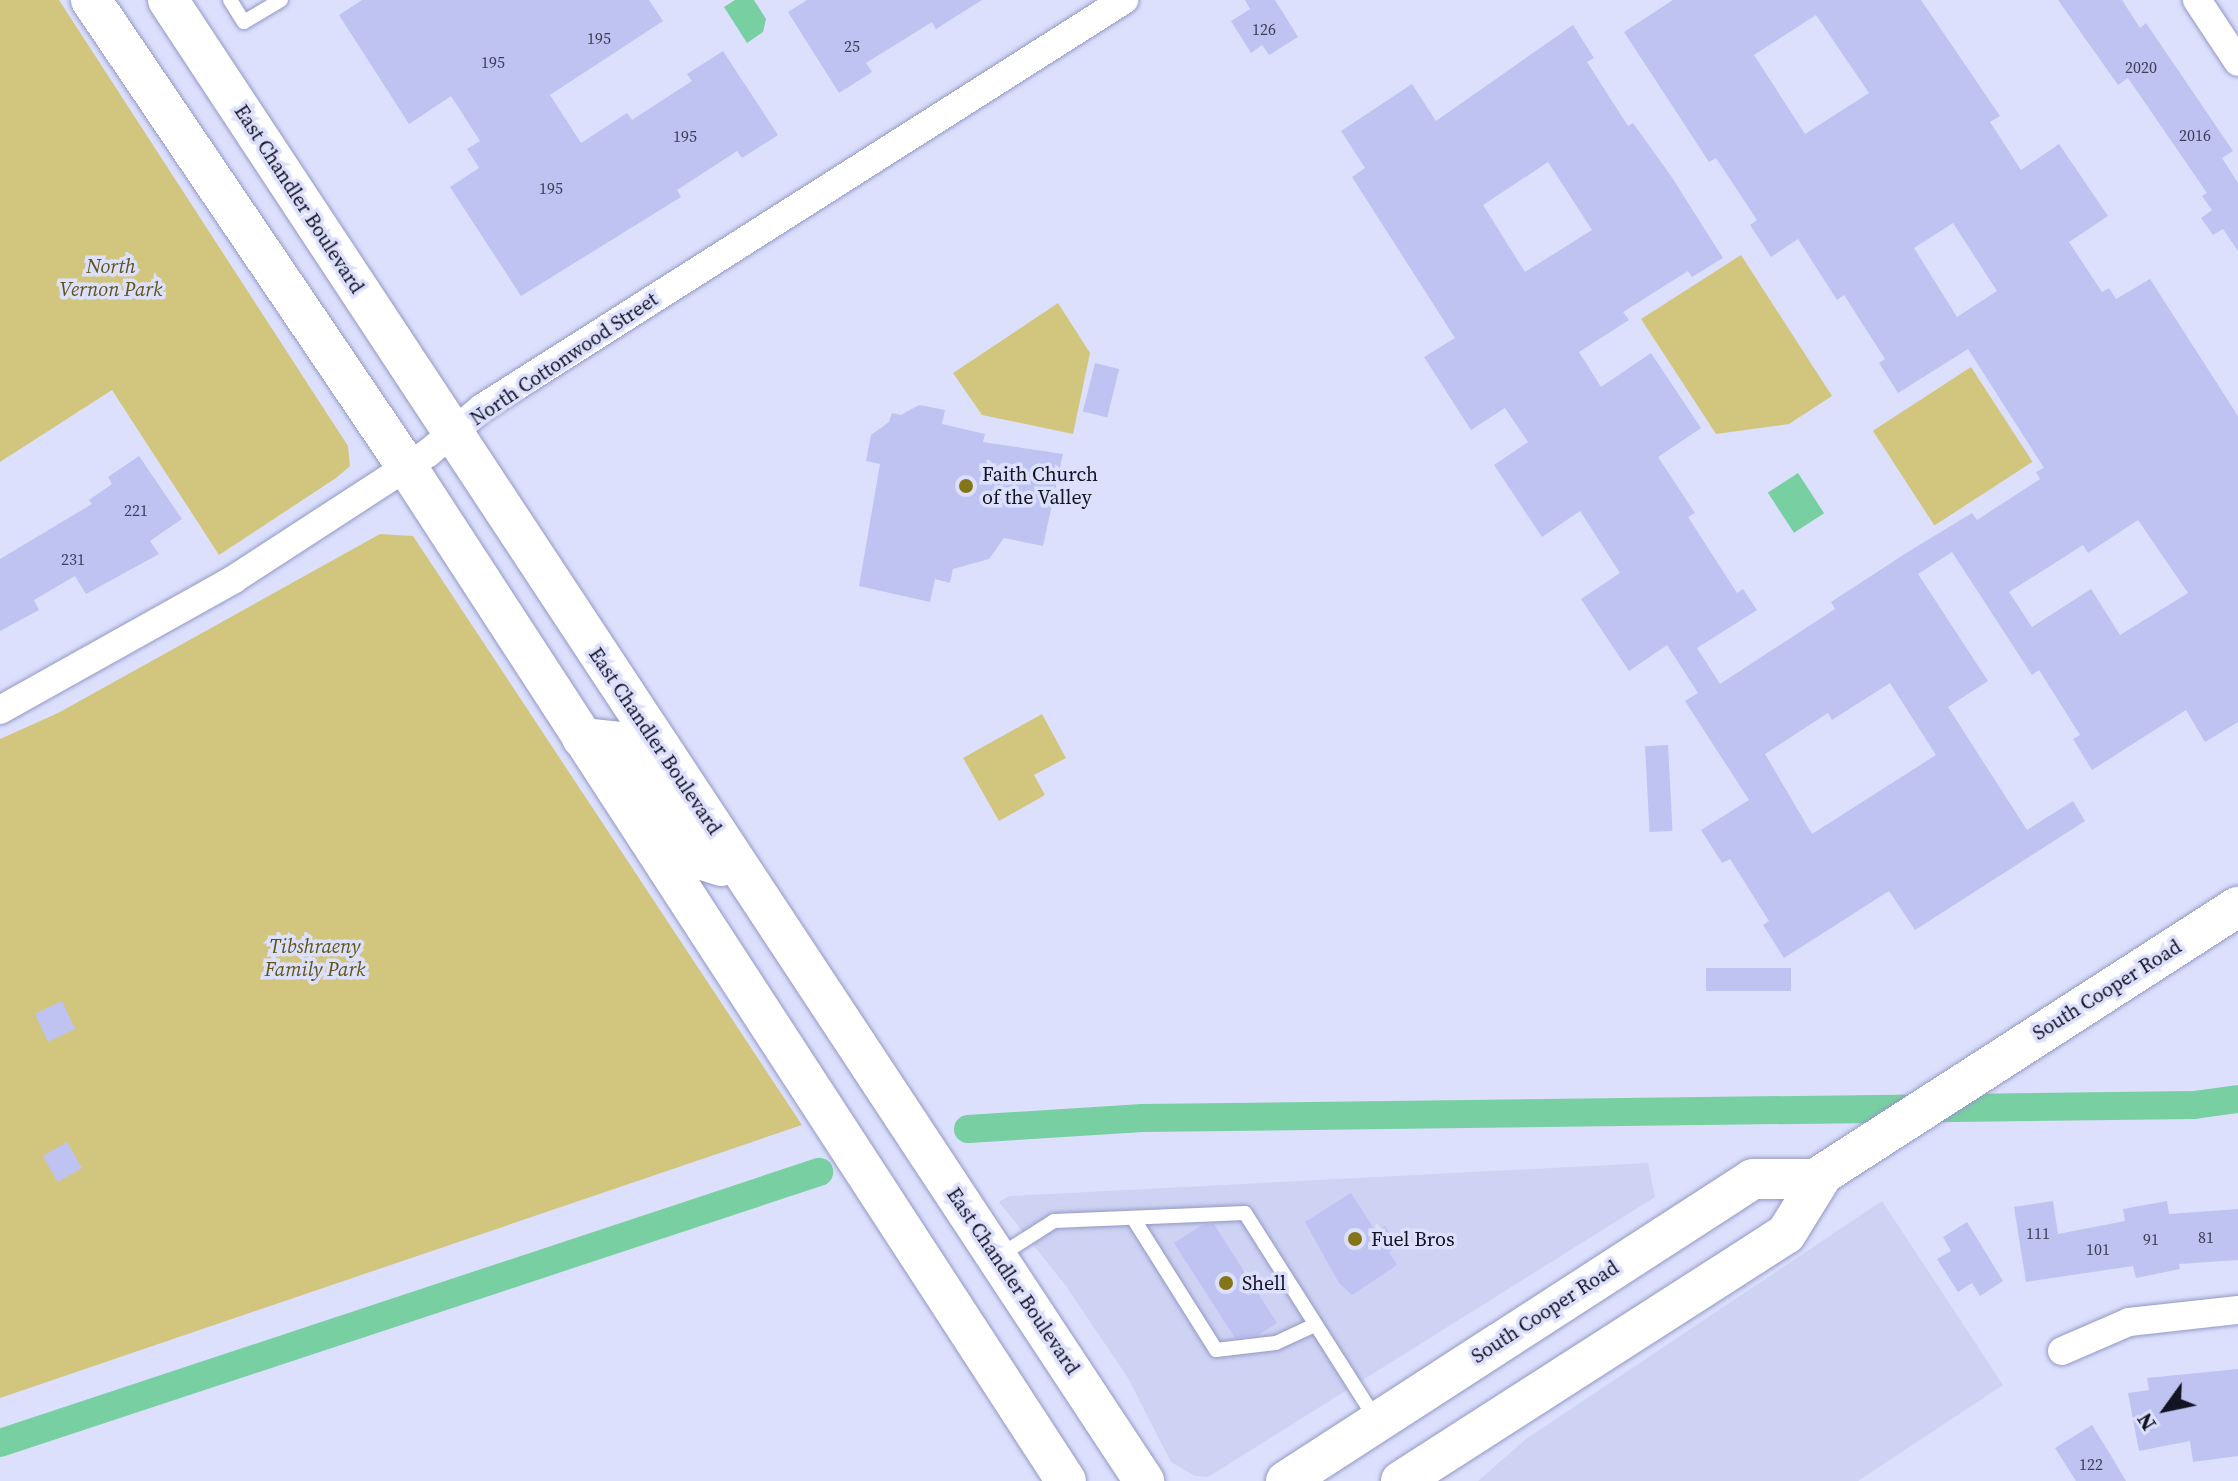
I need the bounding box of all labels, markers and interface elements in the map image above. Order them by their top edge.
house number: 126 [1252,19,1276,39]
house number: 195 [587,28,611,48]
house number: 25 [844,36,860,56]
house number: 195 [481,52,505,72]
house number: 2020 [2125,57,2157,77]
street label: East Chandler Boulevard [229,100,369,298]
house number: 2016 [2179,125,2211,145]
house number: 195 [673,126,697,146]
house number: 195 [539,178,563,198]
park label: North Vernon Park [60,255,162,302]
street label: North Cottonwood Street [466,287,662,431]
place label: Faith Church of the Valley [982,462,1098,509]
marker: Faith Church of the Valley [957,477,975,495]
house number: 221 [124,500,148,520]
house number: 231 [61,549,85,569]
street label: East Chandler Boulevard [584,643,726,839]
park label: Tibshraeny Family Park [264,934,366,981]
street label: South Cooper Road [2028,935,2186,1045]
street label: East Chandler Boulevard [942,1183,1084,1379]
house number: 111 [2026,1223,2050,1243]
place label: Fuel Bros [1371,1227,1455,1251]
house number: 81 [2198,1227,2214,1247]
house number: 91 [2143,1229,2159,1249]
marker: Fuel Bros [1346,1230,1364,1248]
house number: 101 [2086,1239,2110,1259]
street label: South Cooper Road [1467,1255,1623,1369]
place label: Shell [1242,1271,1286,1295]
marker: Shell [1217,1274,1235,1292]
north arrow [2126,1369,2206,1449]
text: N [2129,1407,2163,1437]
house number: 122 [2079,1454,2103,1474]

